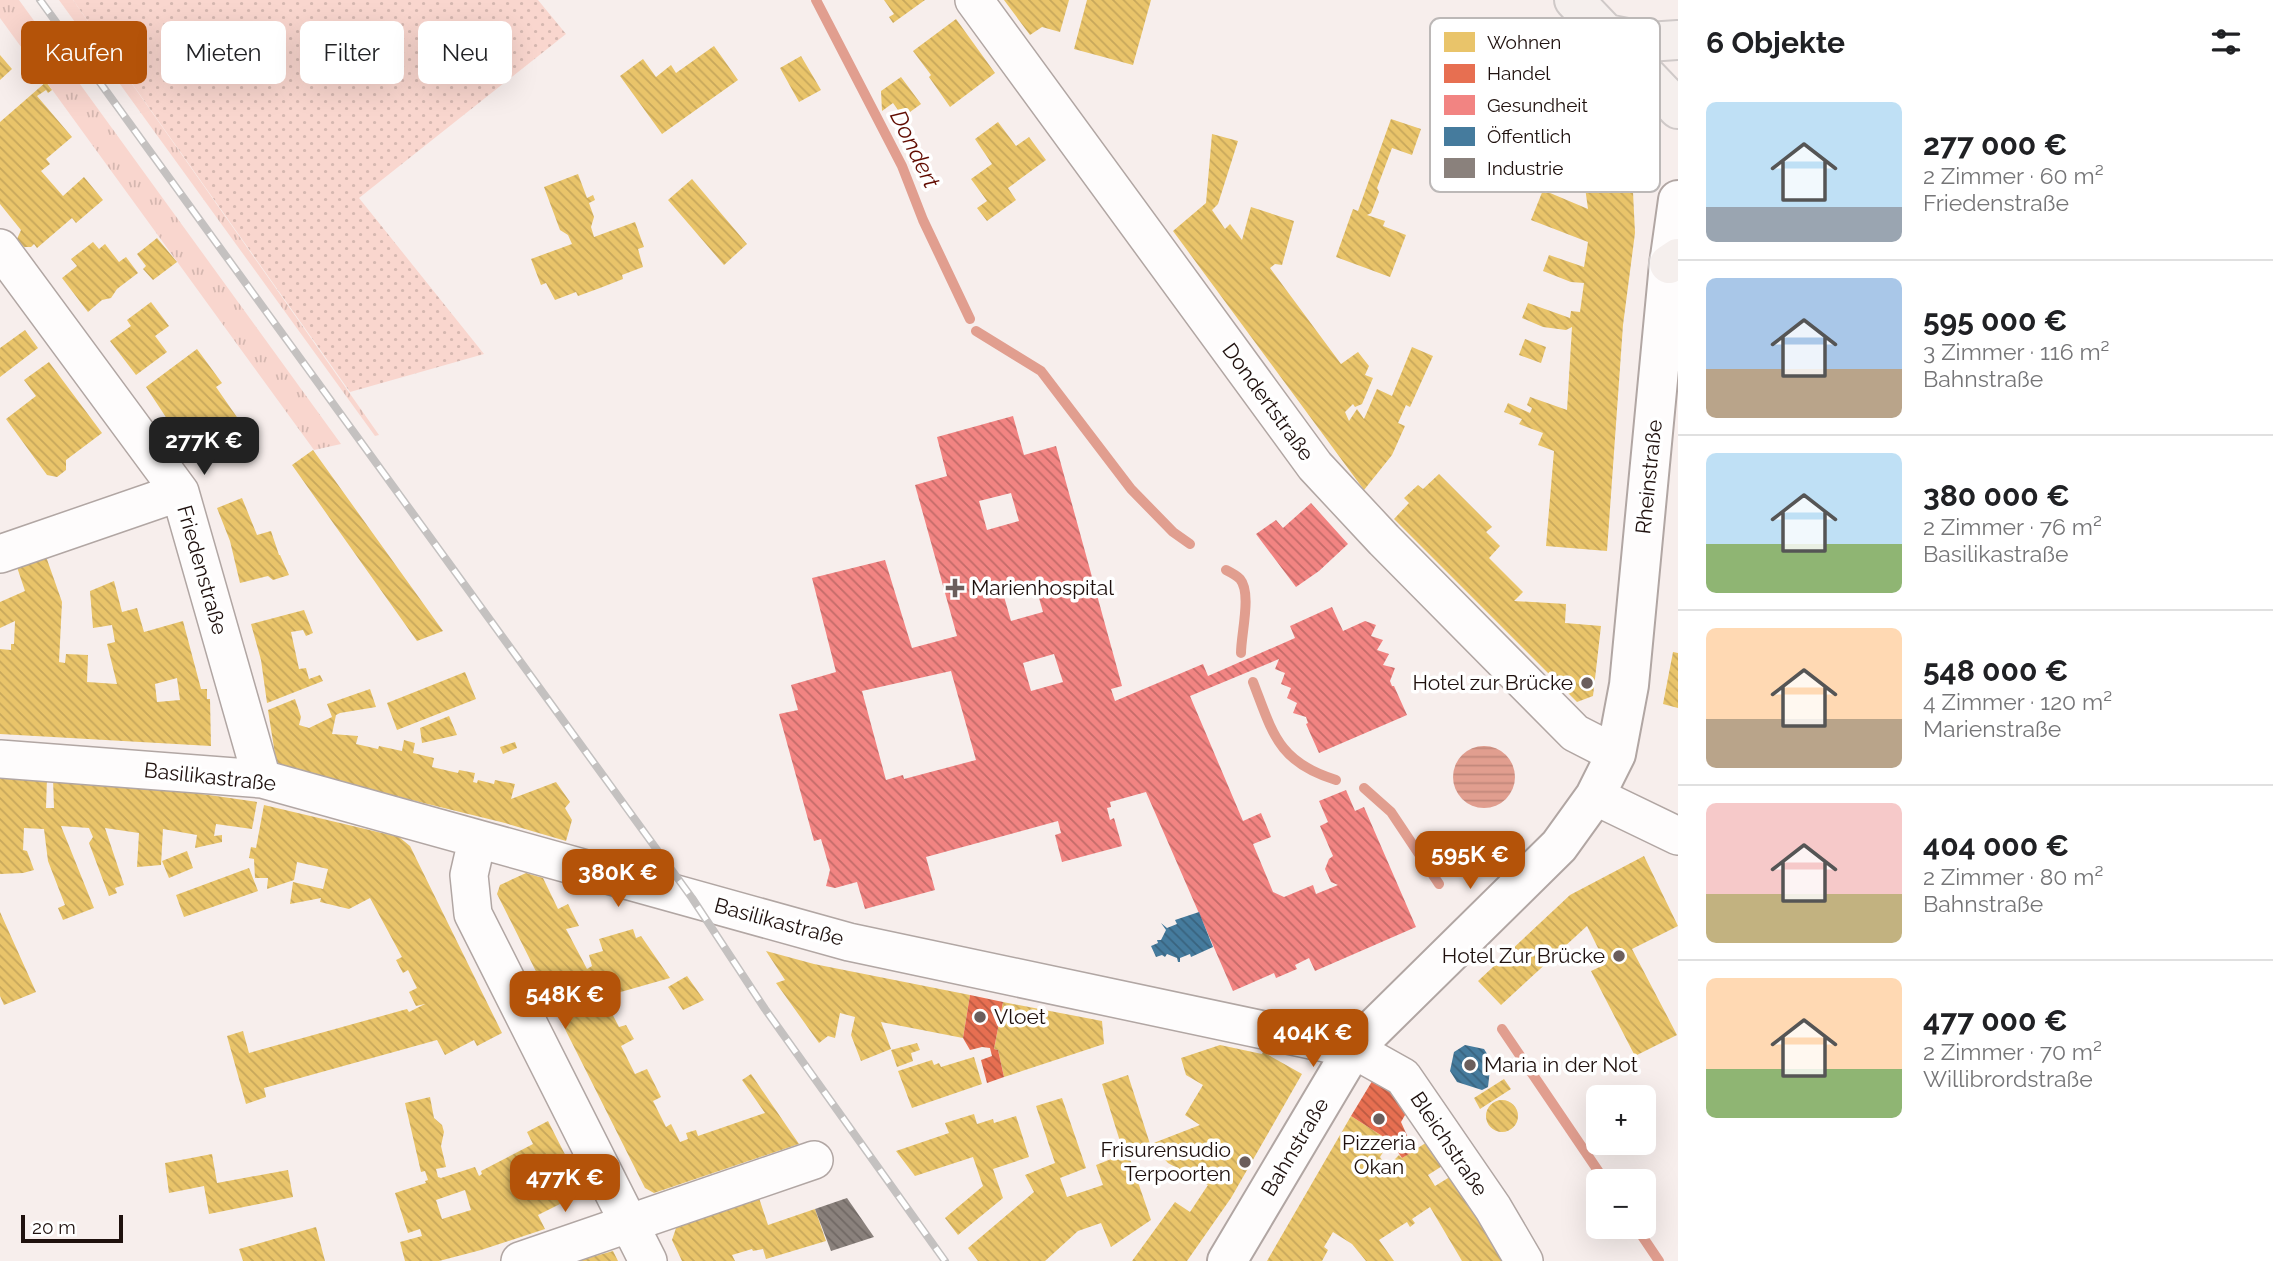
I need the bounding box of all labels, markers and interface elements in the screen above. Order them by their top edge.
legend [1430,18,1660,192]
chip: Kaufen [21,21,147,84]
chip: Mieten [161,21,286,84]
chip: Filter [300,21,404,84]
chip: Neu [418,21,512,84]
icon: filters [2207,23,2245,61]
text: 6 Objekte [1706,25,1845,60]
text: Wohnen [1487,31,1561,53]
text: Handel [1487,62,1551,84]
text: Gesundheit [1487,94,1588,116]
water label: Dondert [885,105,946,193]
text: Öffentlich [1487,125,1571,147]
text: 277 000 € [1923,127,2067,162]
icon: home [1762,130,1846,214]
text: Industrie [1487,157,1563,179]
text: 2 Zimmer · 60 m² [1923,162,2104,189]
text: Friedenstraße [1923,189,2069,216]
text: 595 000 € [1923,303,2068,338]
icon: home [1762,306,1846,390]
street label: Dondertstraße [1217,338,1319,465]
text: 3 Zimmer · 116 m² [1923,338,2110,365]
text: Bahnstraße [1923,365,2043,392]
pin: 277K € [147,418,261,477]
street label: Rheinstraße [1630,419,1667,535]
text: 277K € [165,426,243,453]
text: 380 000 € [1923,478,2070,513]
icon: home [1762,481,1846,565]
street label: Friedenstraße [172,502,233,637]
text: 2 Zimmer · 76 m² [1923,513,2102,540]
text: Basilikastraße [1923,540,2068,567]
place label: Marienhospital [971,575,1114,600]
marker: Marienhospital [945,578,965,598]
text: 548 000 € [1923,653,2068,688]
icon: home [1762,656,1846,740]
place label: Hotel zur Brücke [1412,670,1573,695]
marker: Hotel zur Brücke [1579,675,1595,691]
text: 4 Zimmer · 120 m² [1923,688,2112,715]
text: Marienstraße [1923,715,2061,742]
street label: Basilikastraße [143,757,277,796]
text: 404 000 € [1923,828,2069,863]
icon: home [1762,831,1846,915]
pin: 595K € [1413,832,1527,891]
text: 595K € [1431,840,1509,867]
pin: 380K € [561,850,675,909]
text: 380K € [578,858,658,885]
text: 2 Zimmer · 80 m² [1923,863,2103,890]
text: Bahnstraße [1923,890,2043,917]
street label: Basilikastraße [712,892,847,951]
place label: Hotel Zur Brücke [1442,943,1605,968]
marker: Hotel Zur Brücke [1611,948,1627,964]
pin: 548K € [508,972,622,1031]
text: 548K € [526,980,604,1007]
text: 477 000 € [1923,1003,2068,1038]
place label: Vloet [994,1004,1046,1029]
icon: home [1762,1006,1846,1090]
marker: Vloet [972,1009,988,1025]
pin: 404K € [1256,1010,1370,1069]
text: 404K € [1273,1018,1353,1045]
text: 2 Zimmer · 70 m² [1923,1038,2102,1065]
place label: Maria in der Not [1484,1052,1638,1077]
marker: Maria in der Not [1462,1057,1478,1073]
text: Willibrordstraße [1923,1065,2093,1092]
map controls [1586,1085,1656,1239]
button: + [1586,1085,1656,1155]
street label: Bleichstraße [1405,1087,1493,1201]
street label: Bahnstraße [1256,1093,1334,1200]
marker: Pizzeria Okan [1371,1111,1387,1127]
place label: Pizzeria Okan [1342,1130,1416,1179]
place label: Frisurensudio Terpoorten [1101,1137,1231,1186]
pin: 477K € [508,1154,622,1214]
marker: Frisurensudio Terpoorten [1237,1154,1253,1170]
text: 477K € [526,1163,604,1190]
button: − [1586,1169,1656,1239]
scale bar [21,1212,122,1244]
text: 20 m [32,1216,76,1238]

